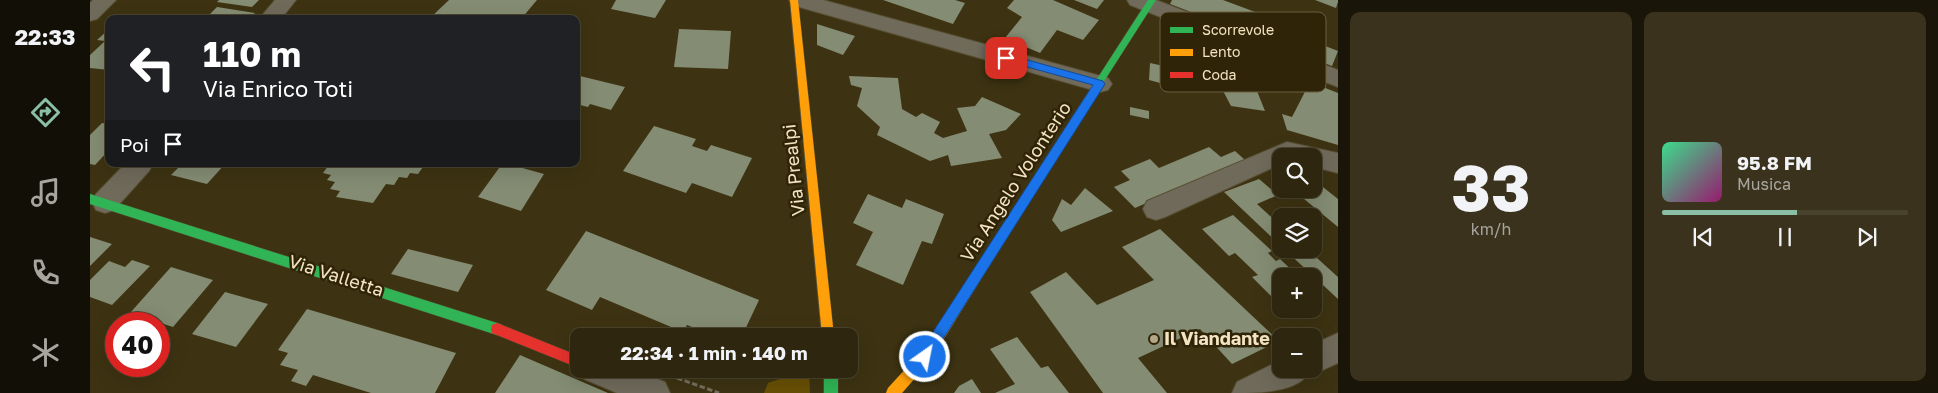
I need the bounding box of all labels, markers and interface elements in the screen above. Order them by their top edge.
legend [1160,12,1326,92]
text: Scorrevole [1202,21,1274,38]
text: 22:33 [15,23,75,50]
text: 110 m [203,33,301,75]
icon: left [120,35,185,100]
pin [985,37,1027,79]
text: Lento [1202,43,1240,60]
icon: arrive [992,44,1020,72]
text: Coda [1202,66,1236,83]
text: Via Enrico Toti [203,75,353,102]
icon: directions [28,95,63,130]
street label: Via Angelo Volonterio [955,97,1075,266]
street label: Via Prealpi [777,123,809,217]
icon: arrive [159,130,187,158]
text: Poi [120,133,149,156]
text: 33 [1451,147,1531,225]
map controls [1272,148,1322,378]
button: search [1272,148,1322,198]
text: 95.8 FM [1737,151,1812,174]
text: Musica [1737,174,1791,194]
icon: music [28,175,63,210]
button: layers [1272,208,1322,258]
text: km/h [1471,219,1511,239]
icon: previous [1689,223,1717,251]
icon: pause [1771,223,1799,251]
icon: next [1853,223,1881,251]
street label: Via Valletta [286,249,387,301]
icon: phone [28,255,63,290]
button: + [1272,268,1322,318]
speed limit sign: 40 [105,312,170,377]
place label: Il Viandante [1164,327,1270,349]
button: − [1272,328,1322,378]
position arrow [898,330,950,382]
marker: Il Viandante [1148,333,1160,345]
icon: climate [28,335,63,370]
text: 22:34 · 1 min · 140 m [620,341,808,364]

